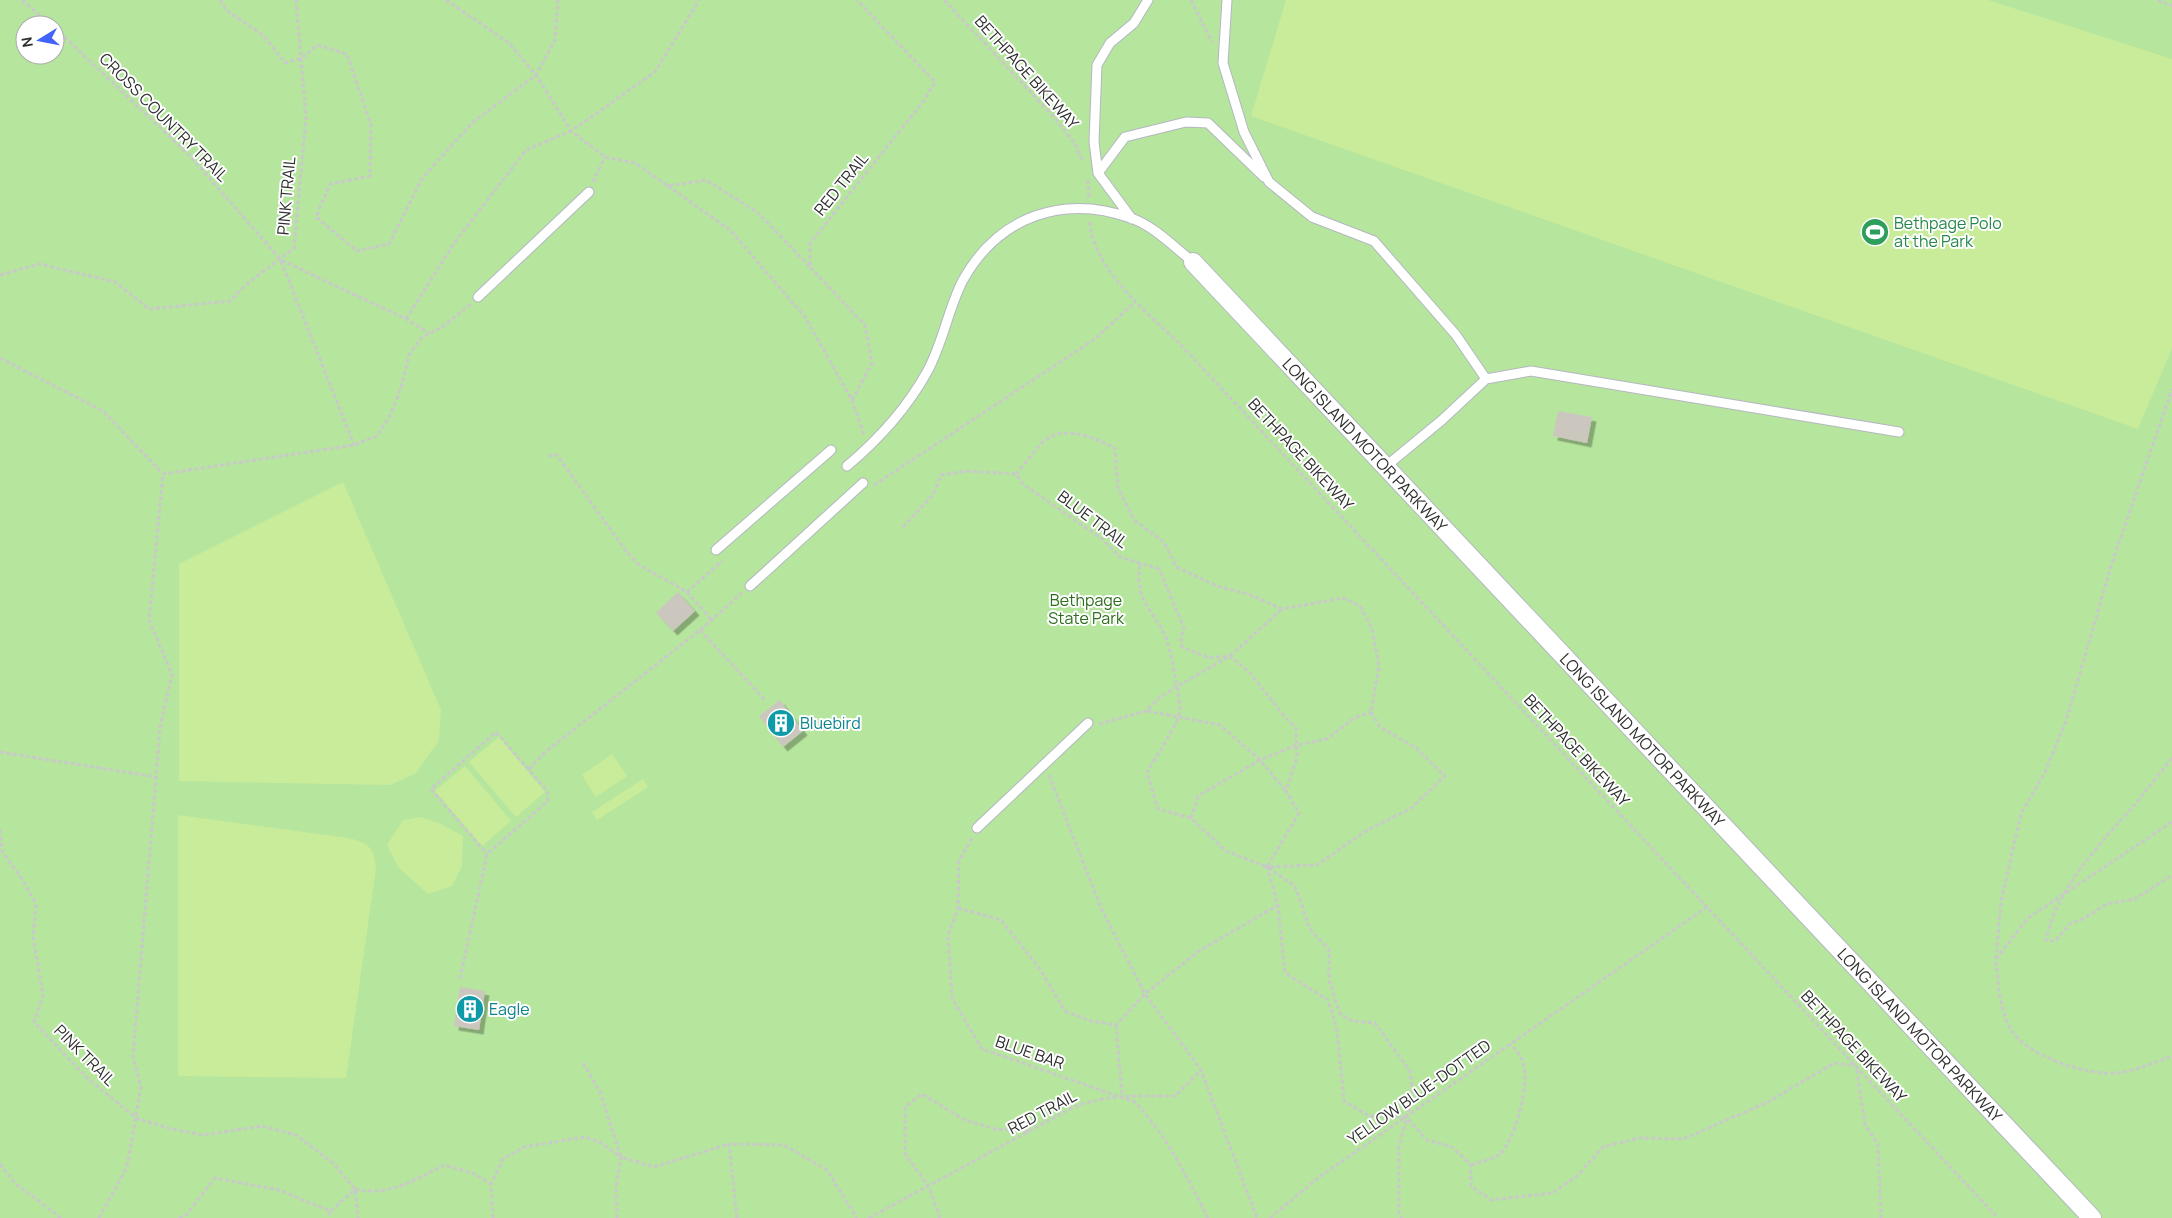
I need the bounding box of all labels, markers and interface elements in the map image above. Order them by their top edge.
street label: BETHPAGE BIKEWAY [970,10,1084,134]
north arrow [15,15,65,65]
text: N [16,36,37,49]
street label: CROSS COUNTRY TRAIL [95,48,233,186]
street label: RED TRAIL [809,148,873,220]
street label: PINK TRAIL [272,156,300,236]
place label: Bethpage Polo at the Park [1894,212,2002,252]
sports icon: Bethpage Polo at the Park [1860,217,1890,247]
street label: LONG ISLAND MOTOR PARKWAY [1278,353,1452,537]
street label: BETHPAGE BIKEWAY [1243,393,1359,515]
street label: BLUE TRAIL [1053,485,1133,553]
park label: Bethpage State Park [1048,589,1125,629]
street label: LONG ISLAND MOTOR PARKWAY [1555,648,1730,832]
street label: BETHPAGE BIKEWAY [1519,689,1635,811]
building icon: Bluebird [766,708,796,738]
place label: Bluebird [800,712,861,734]
street label: LONG ISLAND MOTOR PARKWAY [1833,943,2007,1127]
street label: BETHPAGE BIKEWAY [1796,985,1912,1107]
building icon: Eagle [455,994,485,1024]
place label: Eagle [489,998,530,1020]
street label: PINK TRAIL [50,1020,120,1090]
street label: BLUE BAR [993,1030,1067,1074]
street label: YELLOW BLUE-DOTTED [1343,1034,1495,1150]
street label: RED TRAIL [1004,1085,1080,1139]

